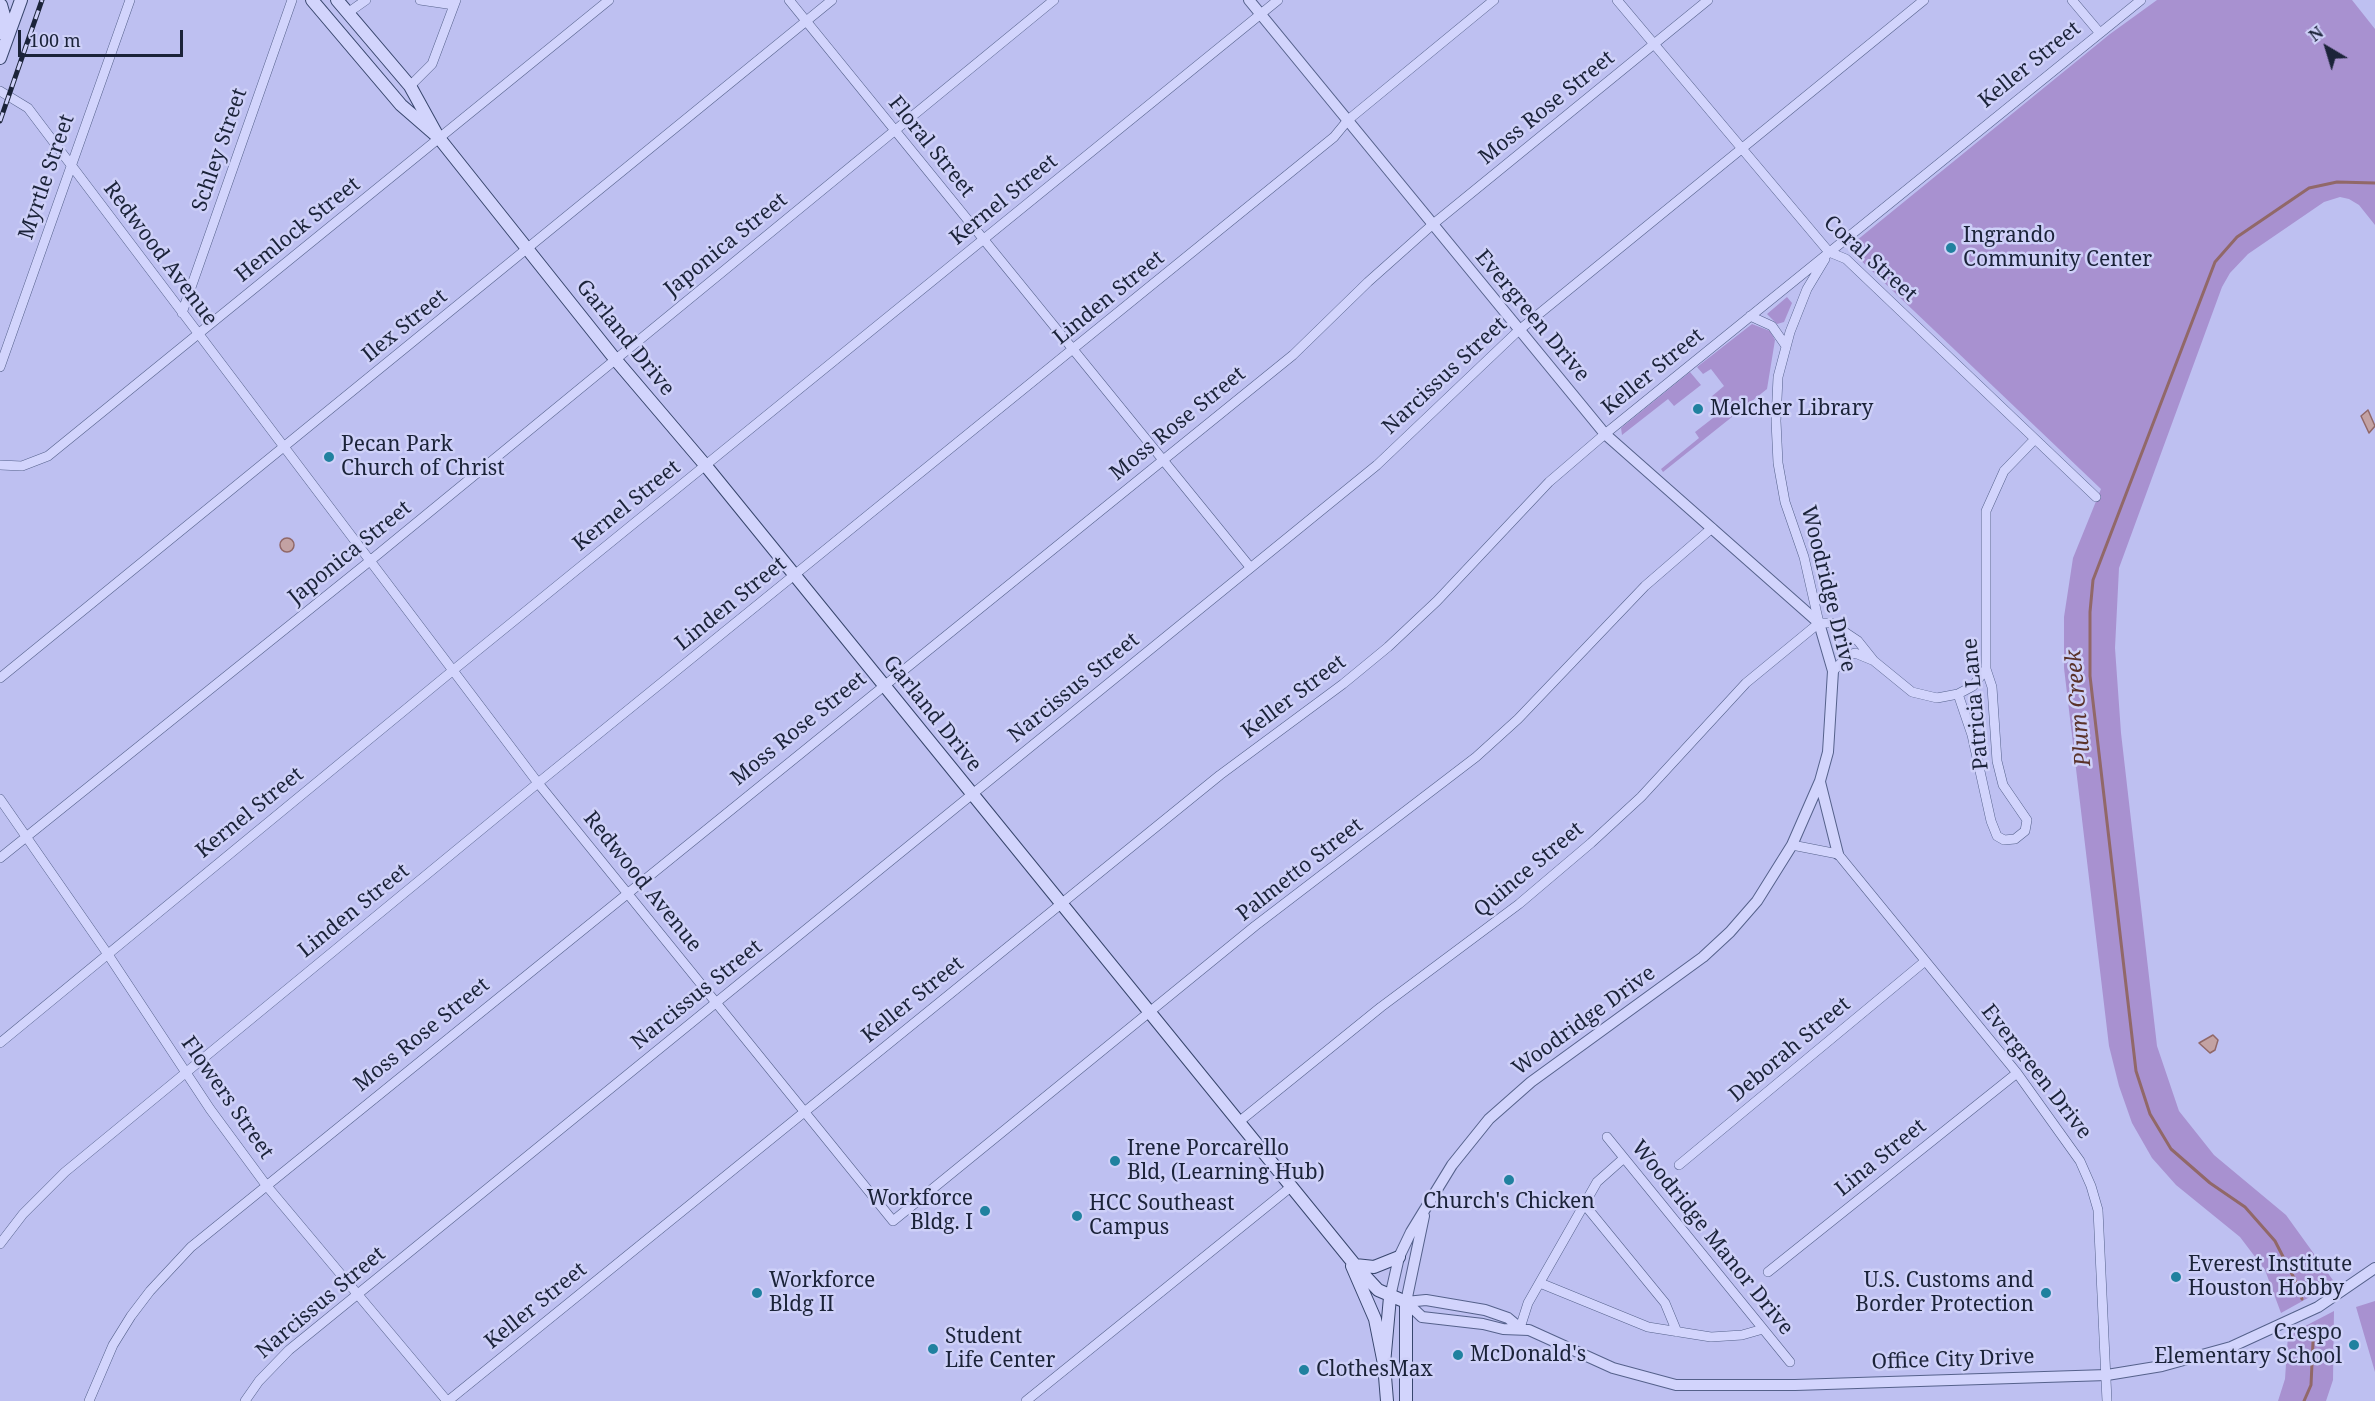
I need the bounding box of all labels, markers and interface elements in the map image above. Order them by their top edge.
street label: Keller Street [1974,16,2086,114]
scale bar [21,18,186,56]
north arrow [2297,18,2357,78]
text: N [2304,21,2328,46]
text: 100 m [29,28,81,52]
street label: Moss Rose Street [1474,46,1620,170]
street label: Schley Street [187,85,253,215]
street label: Floral Street [883,91,979,203]
street label: Myrtle Street [14,111,80,243]
street label: Kernel Street [945,149,1063,251]
street label: Hemlock Street [231,172,365,288]
street label: Redwood Avenue [98,177,222,331]
street label: Japonica Street [659,188,793,302]
street label: Coral Street [1818,211,1922,307]
place label: Ingrando Community Center [1963,223,2152,273]
marker: Ingrando Community Center [1944,241,1958,255]
street label: Evergreen Drive [1470,245,1594,387]
street label: Linden Street [1049,246,1169,350]
street label: Garland Drive [570,275,680,401]
street label: Ilex Street [358,284,452,368]
street label: Narcissus Street [1378,312,1512,440]
street label: Keller Street [1597,323,1709,421]
street label: Moss Rose Street [1105,362,1251,486]
place label: Melcher Library [1710,396,1873,422]
marker: Melcher Library [1691,402,1705,416]
place label: Pecan Park Church of Christ [341,432,505,482]
marker: Pecan Park Church of Christ [322,450,336,464]
street label: Kernel Street [568,455,686,557]
street label: Japonica Street [283,496,417,610]
street label: Woodridge Drive [1795,503,1861,675]
street label: Linden Street [671,552,791,656]
street label: Narcissus Street [1004,628,1144,748]
street label: Patricia Lane [1958,637,1994,771]
water label: Plum Creek [2061,649,2097,767]
street label: Keller Street [1237,650,1351,744]
street label: Garland Drive [877,651,987,777]
street label: Moss Rose Street [726,667,872,791]
street label: Kernel Street [191,762,309,864]
street label: Redwood Avenue [578,807,706,957]
street label: Palmetto Street [1232,813,1368,927]
street label: Quince Street [1469,817,1589,923]
street label: Linden Street [294,859,414,963]
street label: Narcissus Street [627,935,767,1055]
street label: Keller Street [857,951,969,1049]
street label: Woodridge Drive [1508,961,1660,1081]
street label: Moss Rose Street [349,973,495,1097]
street label: Deborah Street [1724,992,1856,1108]
street label: Evergreen Drive [1975,1000,2097,1144]
street label: Flowers Street [175,1032,279,1164]
street label: Lina Street [1831,1114,1931,1202]
place label: Irene Porcarello Bld, (Learning Hub) [1127,1136,1325,1186]
street label: Woodridge Manor Drive [1626,1136,1798,1340]
marker: Irene Porcarello Bld, (Learning Hub) [1108,1154,1122,1168]
marker: Church's Chicken [1502,1173,1516,1187]
place label: Workforce Bldg. I [867,1186,973,1236]
place label: Church's Chicken [1423,1189,1595,1215]
place label: HCC Southeast Campus [1089,1191,1234,1241]
marker: Workforce Bldg. I [978,1204,992,1218]
marker: HCC Southeast Campus [1070,1209,1084,1223]
street label: Narcissus Street [251,1242,391,1364]
place label: Everest Institute Houston Hobby [2188,1252,2352,1302]
street label: Keller Street [480,1257,592,1355]
place label: Workforce Bldg II [769,1268,875,1318]
place label: U.S. Customs and Border Protection [1855,1268,2034,1318]
marker: Everest Institute Houston Hobby [2169,1270,2183,1284]
marker: Workforce Bldg II [750,1286,764,1300]
marker: U.S. Customs and Border Protection [2039,1286,2053,1300]
place label: Crespo Elementary School [2154,1320,2342,1370]
place label: Student Life Center [945,1324,1055,1374]
marker: Crespo Elementary School [2347,1338,2361,1352]
marker: Student Life Center [926,1342,940,1356]
place label: McDonald's [1470,1342,1586,1368]
street label: Office City Drive [1871,1345,2035,1375]
marker: McDonald's [1451,1348,1465,1362]
place label: ClothesMax [1316,1357,1433,1383]
marker: ClothesMax [1297,1363,1311,1377]

